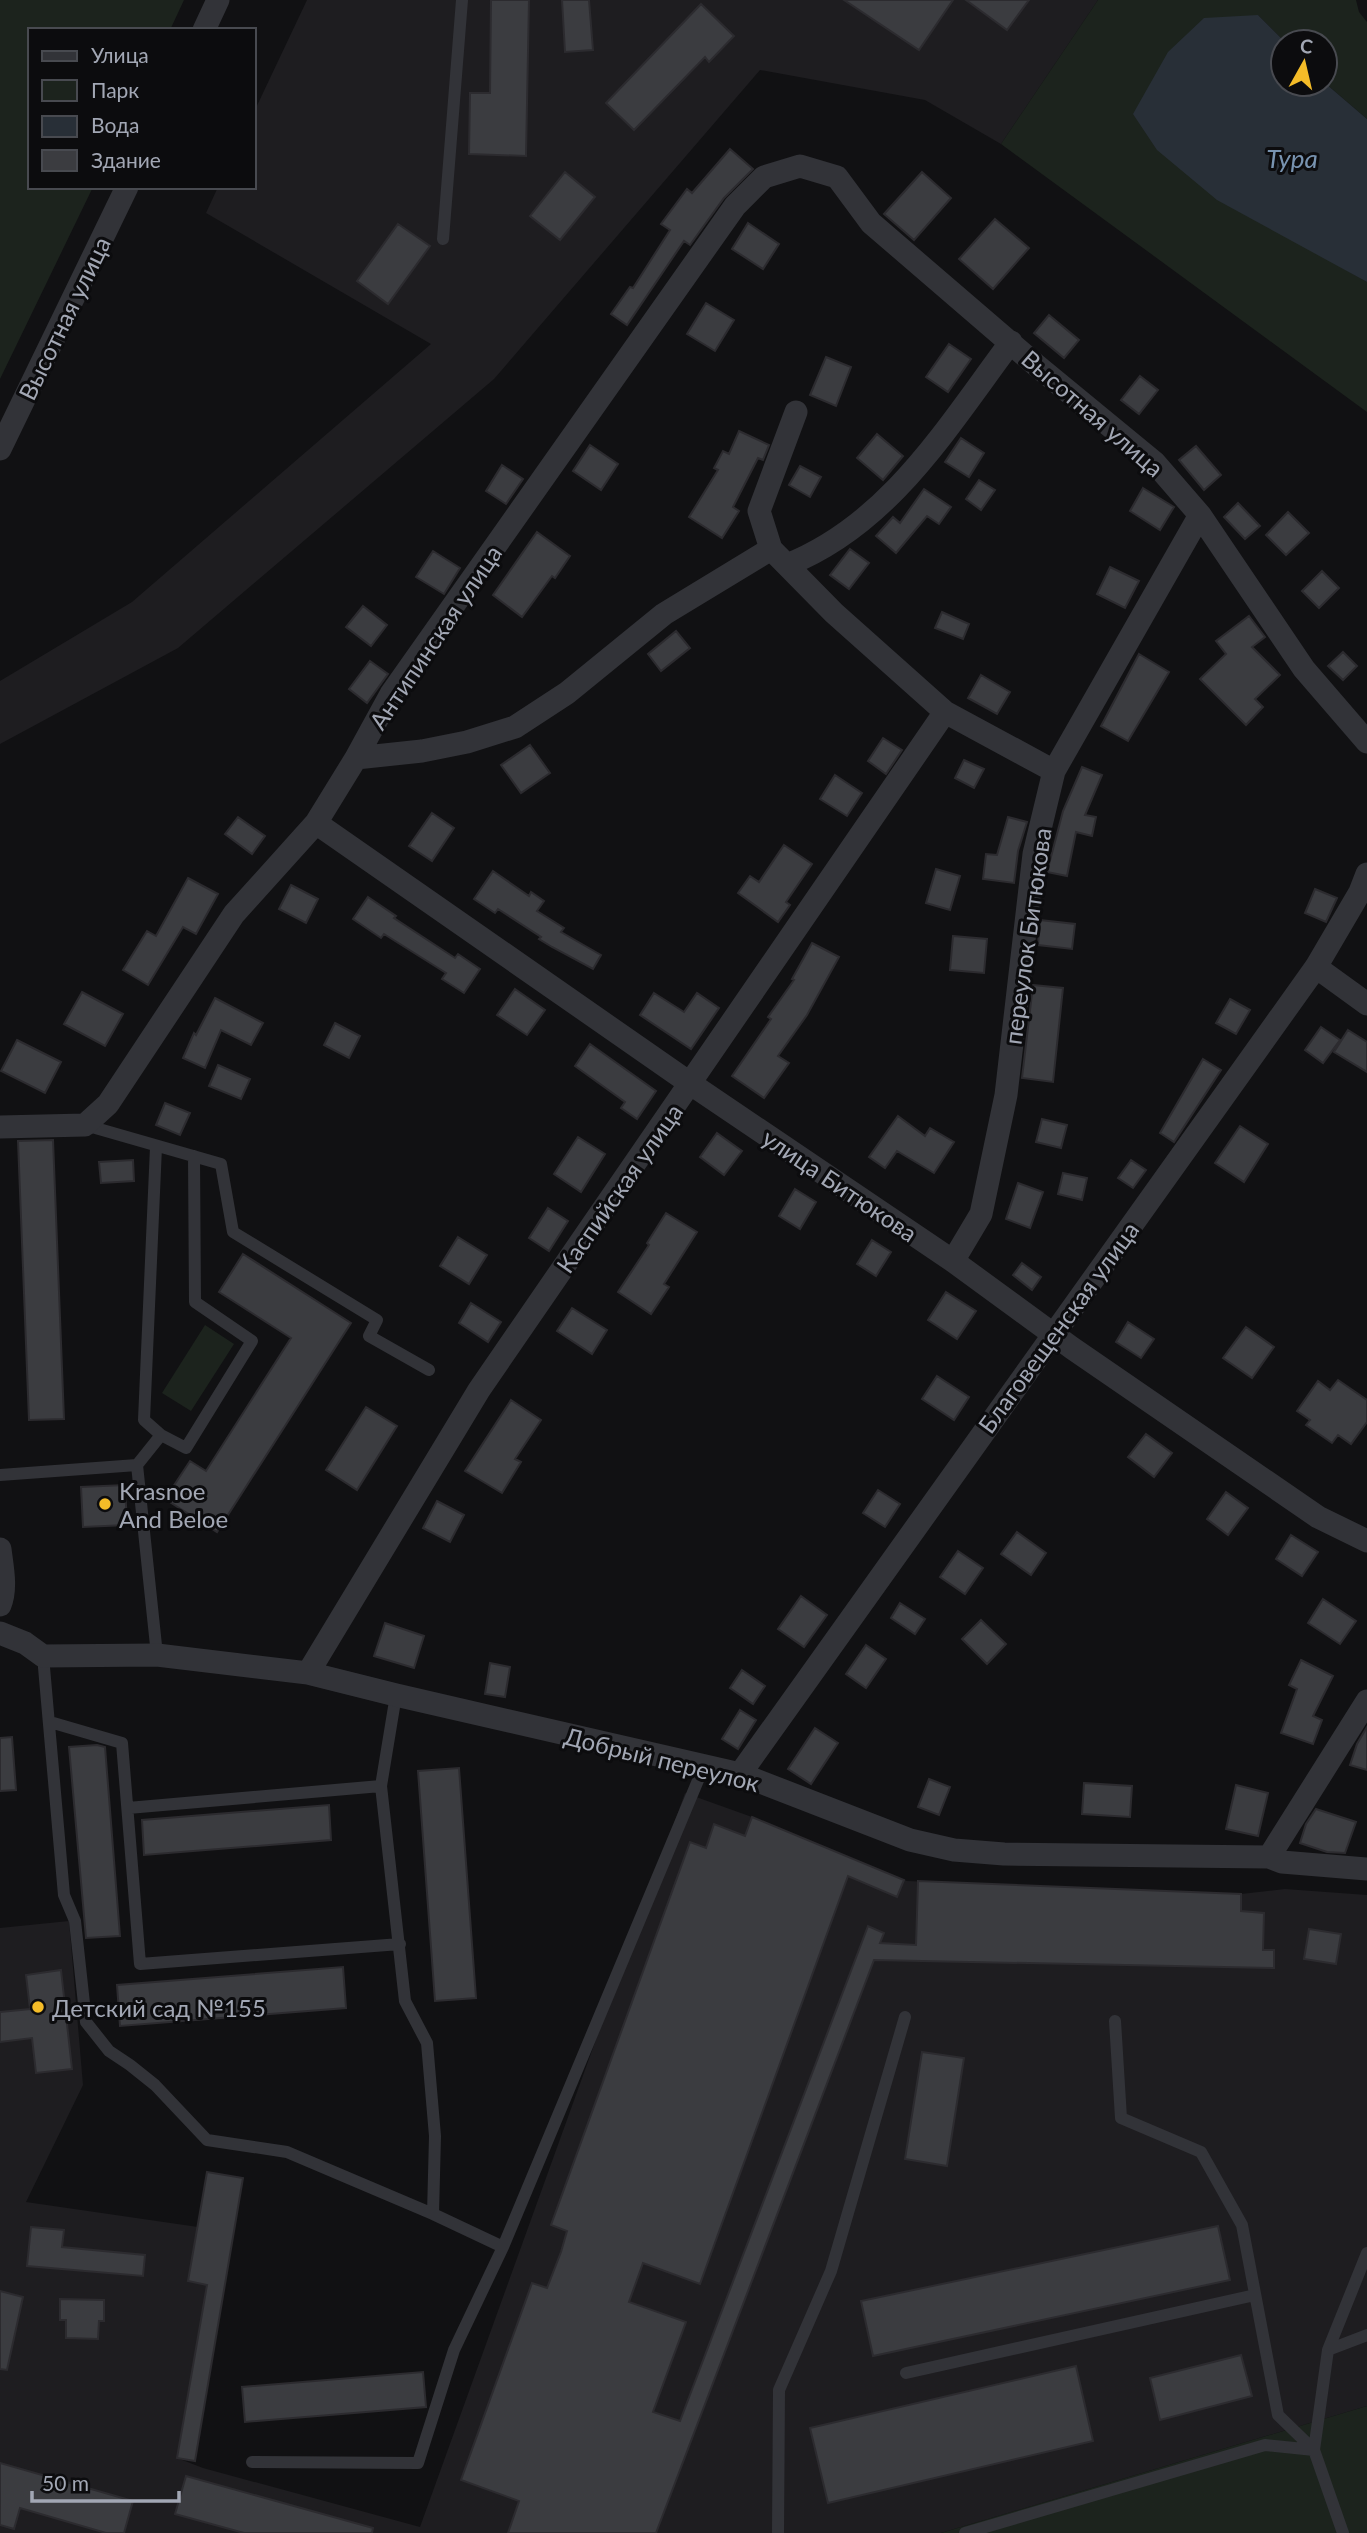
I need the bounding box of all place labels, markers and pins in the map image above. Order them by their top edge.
place label: Krasnoe And Beloe [119,1476,228,1533]
marker: Krasnoe And Beloe [97,1496,113,1512]
place label: Детский сад №155 [52,1993,266,2022]
marker: Детский сад №155 [30,1999,46,2015]

